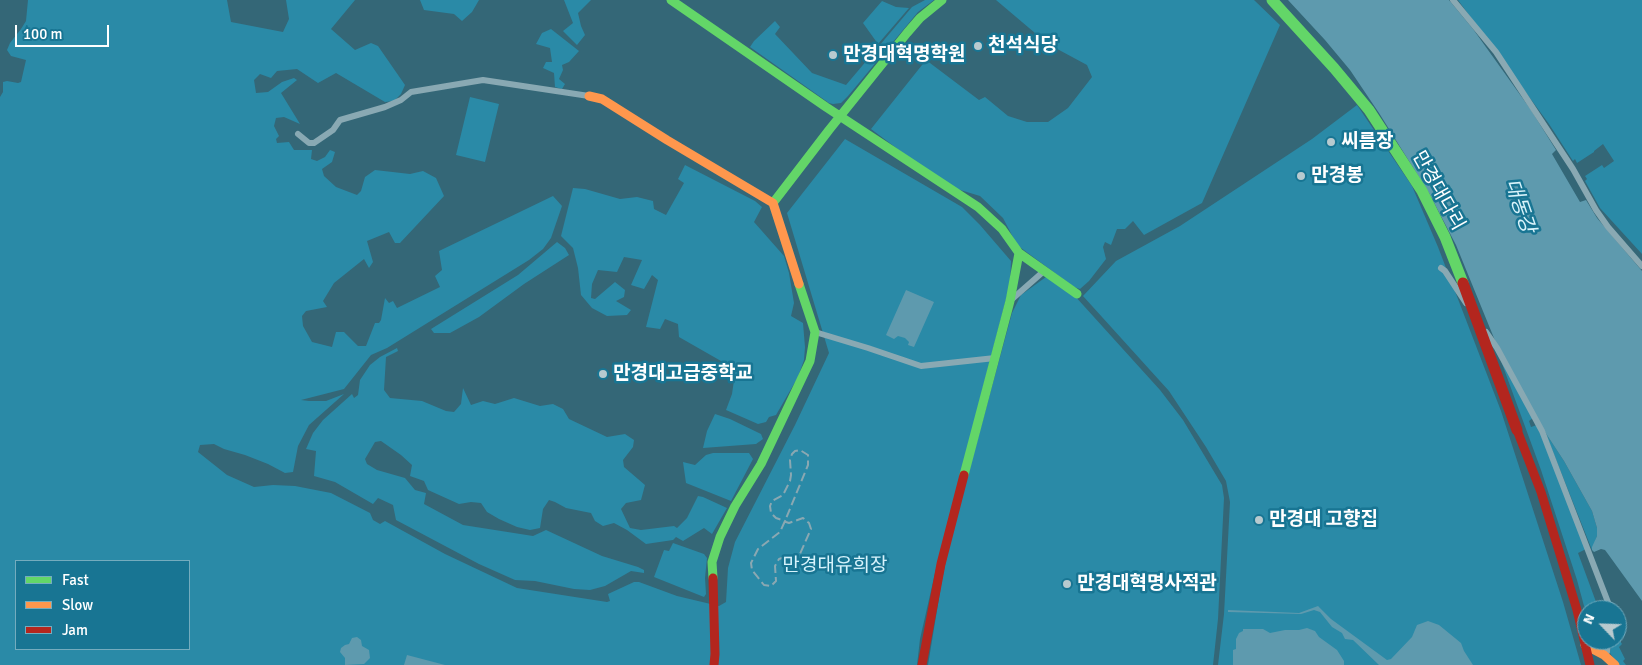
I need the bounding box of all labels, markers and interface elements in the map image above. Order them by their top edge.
scale bar [18,15,111,47]
text: 100 m [23,25,63,43]
place label: 천석식당 [988,35,1058,57]
marker: 천석식당 [972,40,984,52]
place label: 만경대혁명학원 [843,44,965,66]
marker: 만경대혁명학원 [827,49,839,61]
place label: 씨름장 [1341,131,1393,153]
marker: 씨름장 [1325,136,1337,148]
street label: 만경대다리 [1407,147,1469,235]
place label: 만경봉 [1311,165,1363,187]
marker: 만경봉 [1295,170,1307,182]
water label: 대동강 [1499,176,1539,236]
place label: 만경대고급중학교 [613,363,753,385]
marker: 만경대고급중학교 [597,368,609,380]
place label: 만경대 고향집 [1269,509,1378,531]
marker: 만경대 고향집 [1253,514,1265,526]
park label: 만경대유희장 [783,555,887,577]
legend [15,560,190,650]
text: Fast [62,571,89,589]
place label: 만경대혁명사적관 [1077,573,1217,595]
marker: 만경대혁명사적관 [1061,578,1073,590]
text: Slow [62,596,93,614]
north arrow [1577,600,1627,650]
text: N [1579,611,1599,627]
text: Jam [62,621,88,639]

